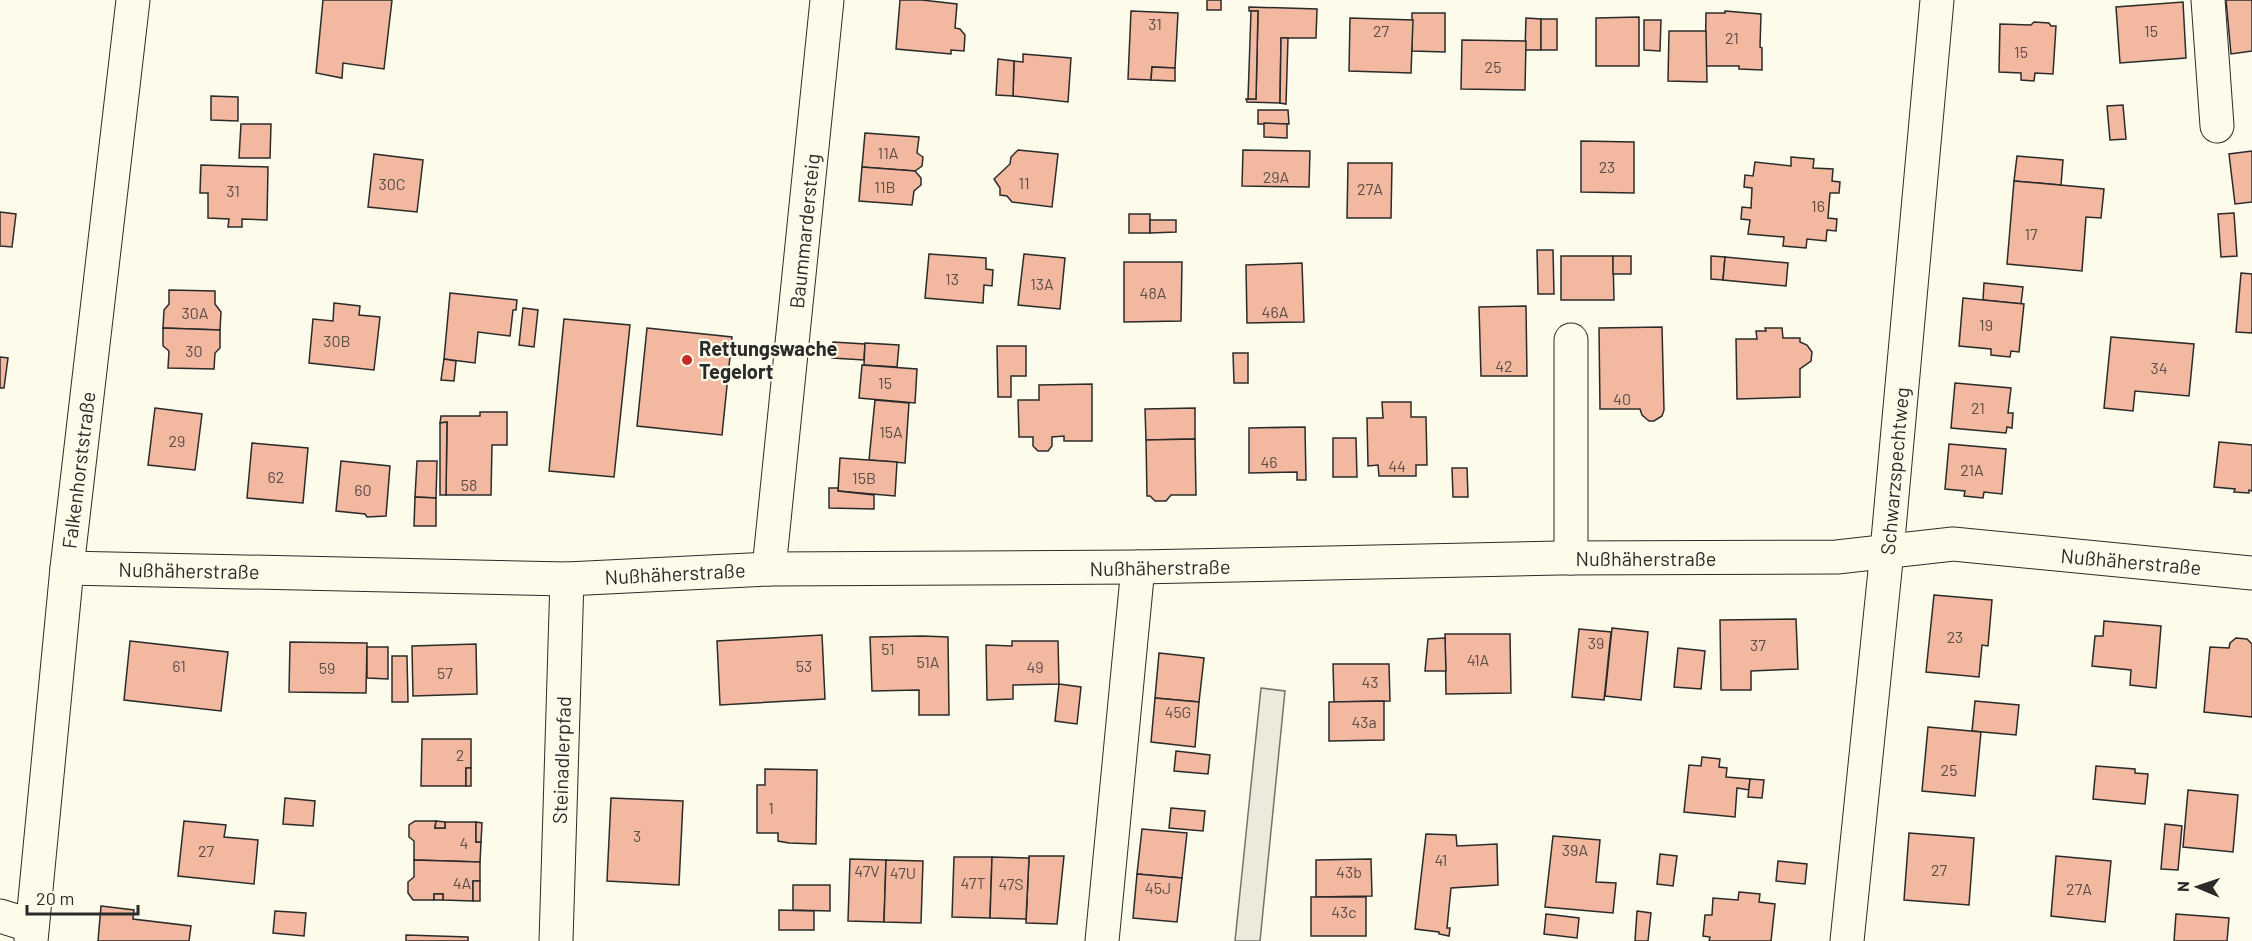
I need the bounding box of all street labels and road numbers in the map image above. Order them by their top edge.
street label: Baummardersteig [784,152,824,310]
street label: Schwarzspechtweg [1875,386,1913,556]
street label: Falkenhorststraße [56,390,100,550]
street label: Nußhäherstraße [2060,543,2202,579]
street label: Nußhäherstraße [1576,546,1717,570]
street label: Nußhäherstraße [1089,554,1231,580]
street label: Nußhäherstraße [118,557,260,583]
street label: Nußhäherstraße [604,557,746,589]
street label: Steinadlerpfad [547,696,575,824]

